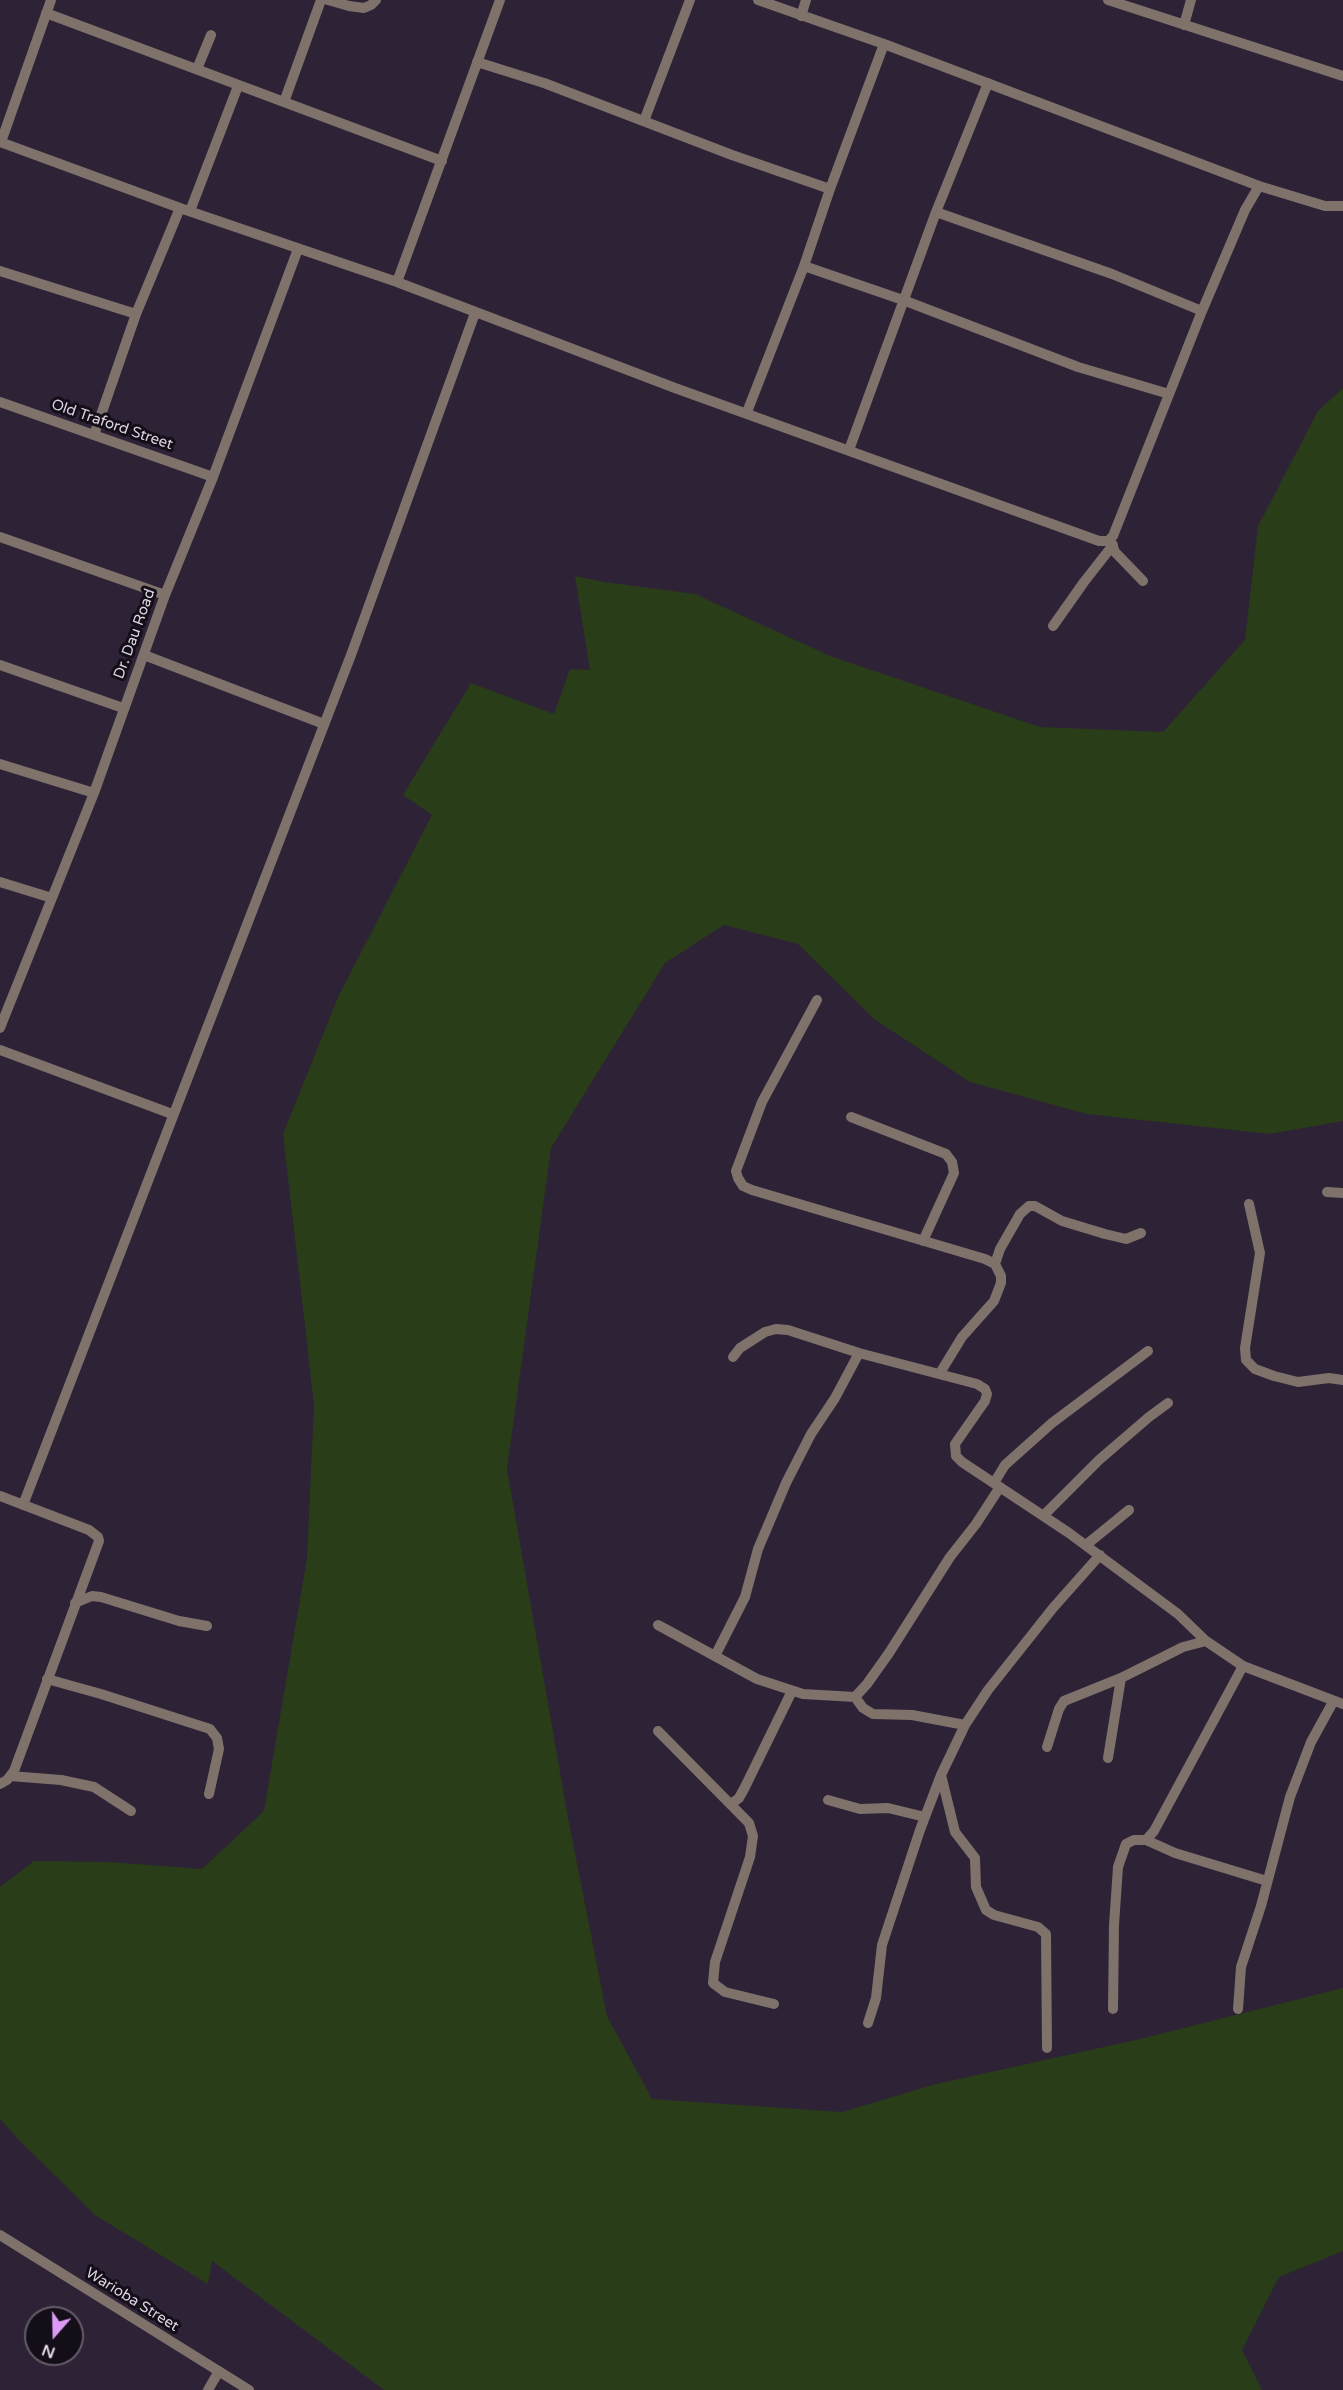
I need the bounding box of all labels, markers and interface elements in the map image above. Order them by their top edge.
street label: Old Traford Street [49,396,175,454]
street label: Dr. Dau Road [110,587,160,681]
street label: Warioba Street [82,2264,182,2336]
north arrow [24,2306,84,2366]
text: N [39,2339,58,2363]

